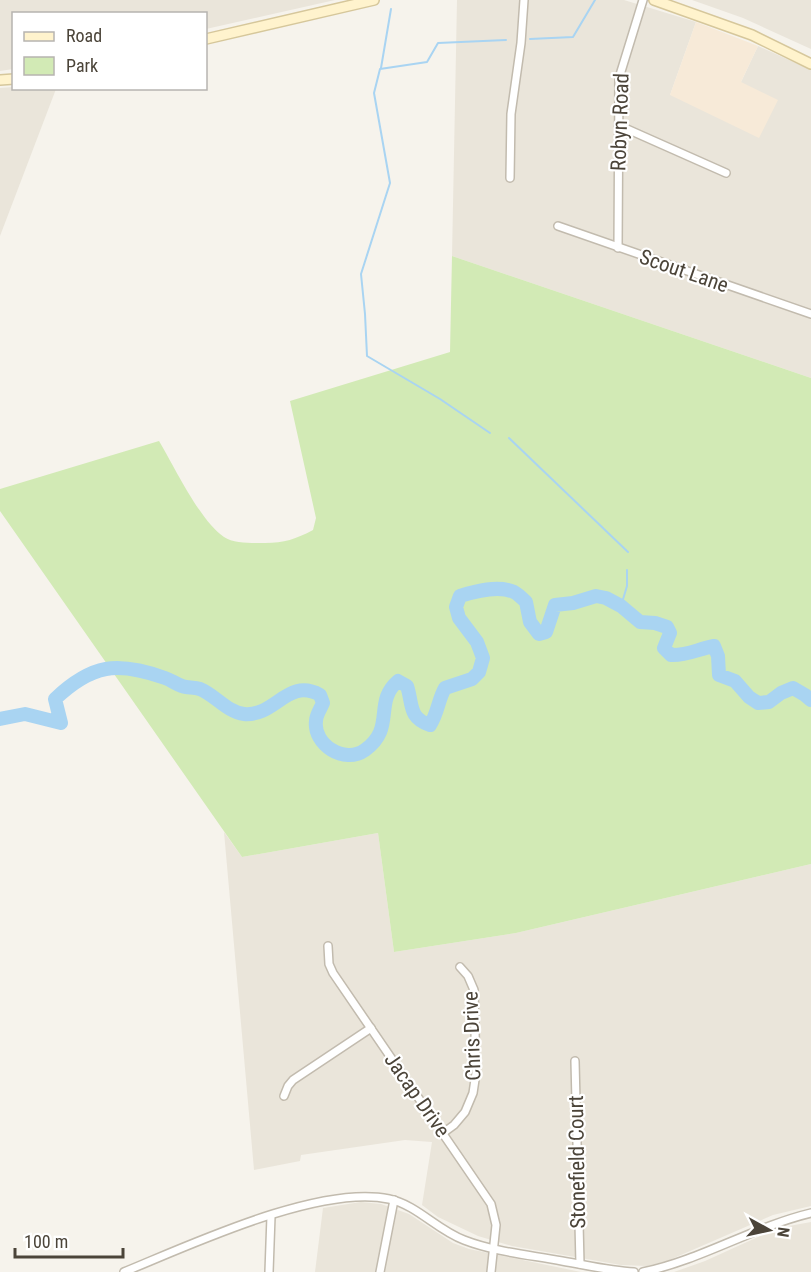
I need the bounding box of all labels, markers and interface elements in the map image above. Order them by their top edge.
legend [12,12,207,90]
text: Road [66,25,102,46]
text: Park [66,55,98,76]
street label: Robyn Road [606,73,634,171]
street label: Scout Lane [636,245,732,297]
street label: Chris Drive [458,991,486,1081]
street label: Jacap Drive [379,1048,455,1142]
street label: Stonefield Court [564,1095,590,1229]
north arrow [739,1200,799,1260]
scale bar [15,1221,123,1259]
text: N [773,1226,793,1238]
text: 100 m [24,1231,68,1252]

